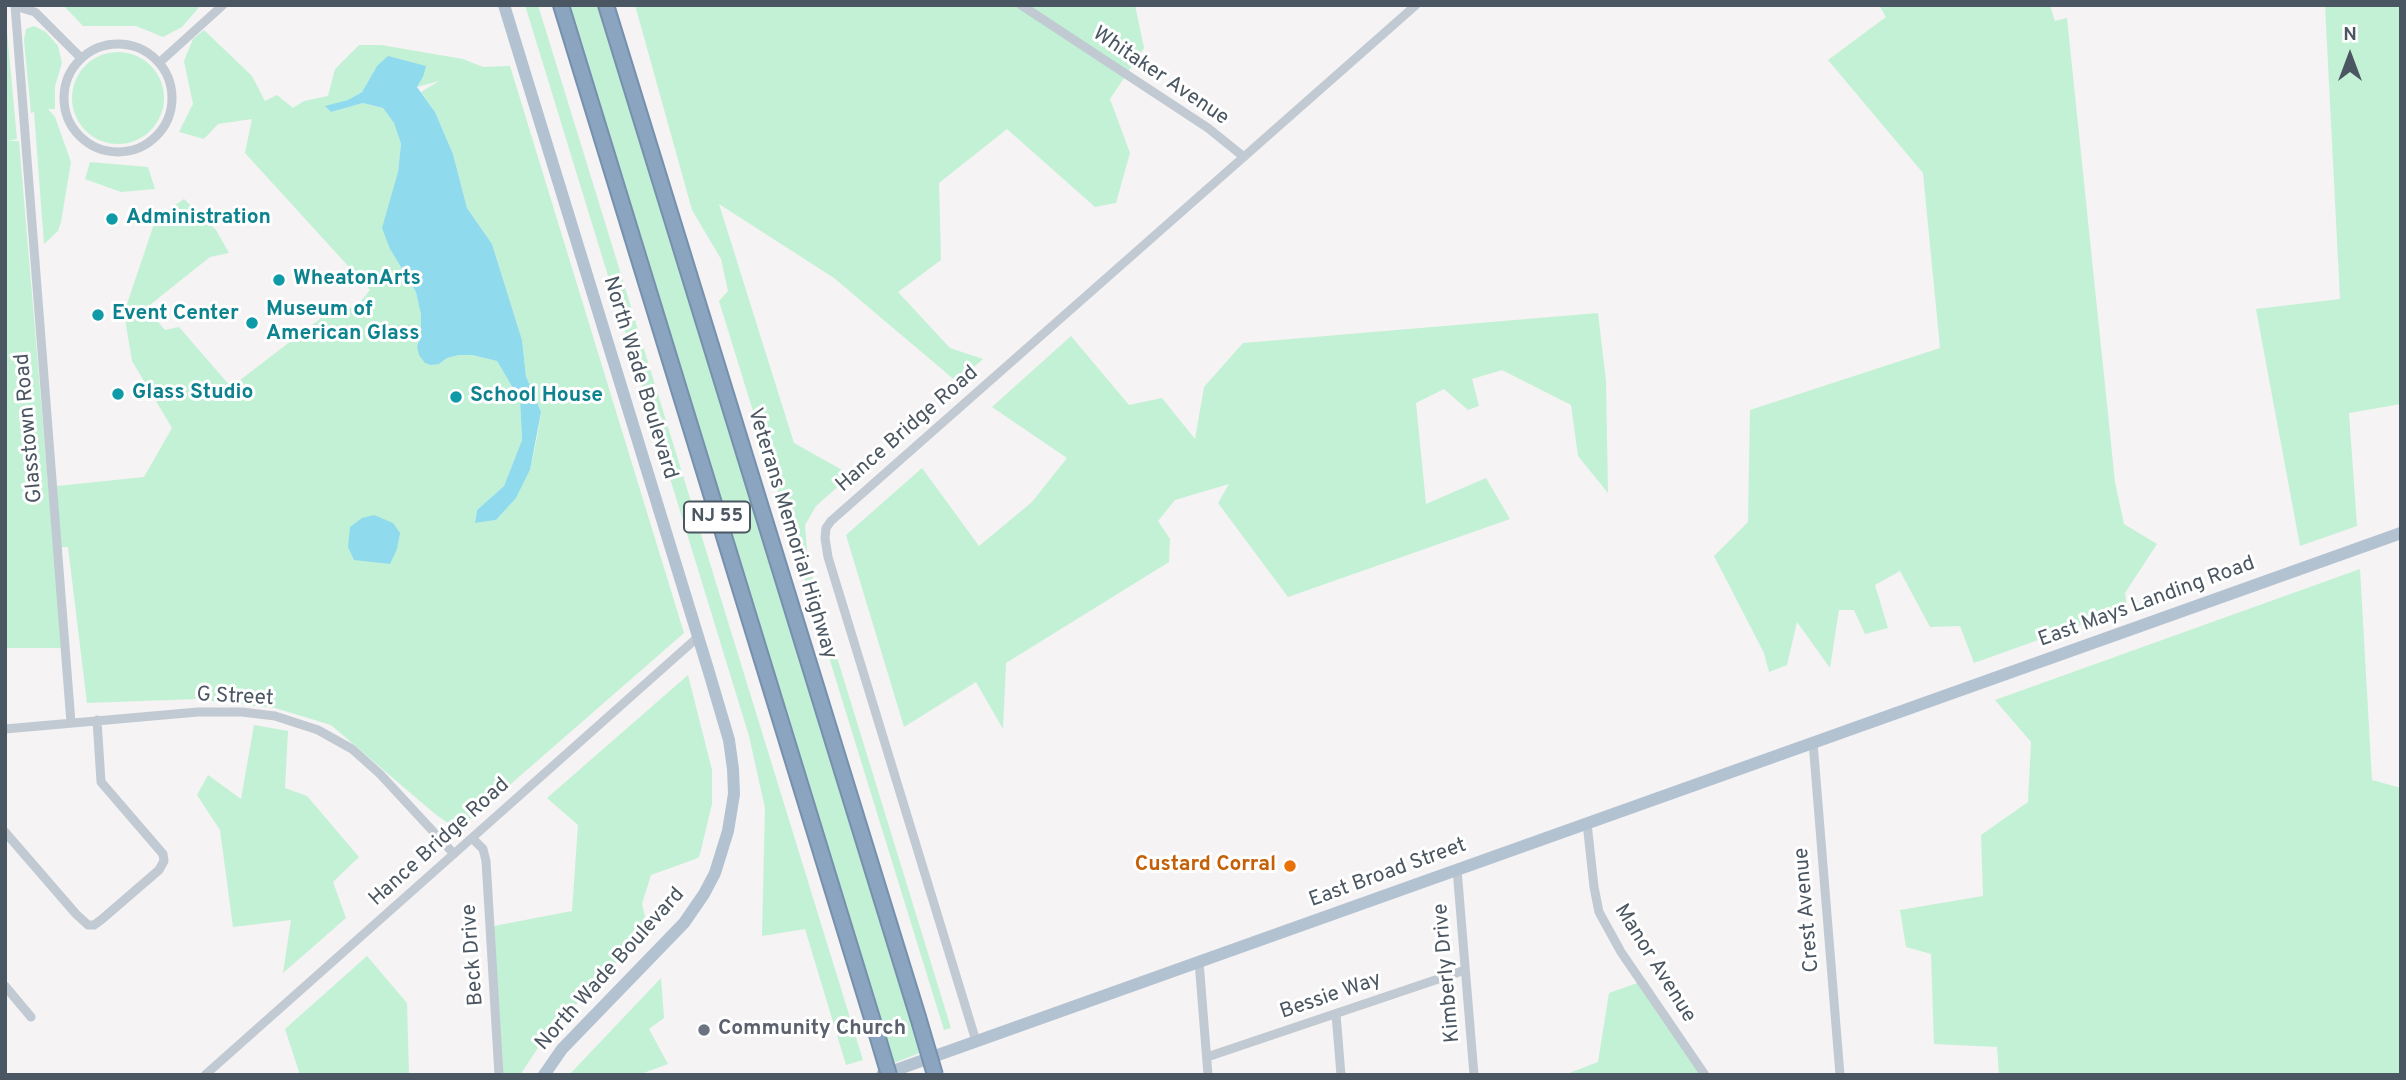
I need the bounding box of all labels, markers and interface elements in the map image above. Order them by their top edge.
north arrow [2315,21,2385,91]
street label: Whitaker Avenue [1087,22,1233,132]
text: N [2343,23,2357,47]
place label: Administration [126,206,271,232]
marker: Administration [104,211,120,227]
place label: WheatonArts [293,267,421,293]
marker: WheatonArts [271,272,287,288]
street label: North Wade Boulevard [596,274,682,482]
place label: Museum of American Glass [266,298,419,348]
place label: Event Center [112,302,239,328]
marker: Event Center [90,307,106,323]
marker: Museum of American Glass [244,315,260,331]
street label: Glasstown Road [11,352,49,504]
street label: Hance Bridge Road [832,361,984,499]
place label: Glass Studio [132,381,253,407]
place label: School House [470,384,603,410]
marker: Glass Studio [110,386,126,402]
marker: School House [448,389,464,405]
street label: Veterans Memorial Highway [741,405,841,663]
road number: NJ 55 [684,502,750,532]
street label: East Mays Landing Road [2035,552,2259,654]
street label: G Street [196,683,274,713]
street label: Hance Bridge Road [365,773,515,913]
street label: East Broad Street [1306,834,1470,914]
street label: Crest Avenue [1790,847,1826,973]
place label: Custard Corral [1135,853,1276,879]
marker: Custard Corral [1282,858,1298,874]
street label: North Wade Boulevard [531,883,691,1057]
street label: Manor Avenue [1608,900,1700,1028]
street label: Kimberly Drive [1429,902,1467,1044]
street label: Beck Drive [458,903,490,1007]
street label: Bessie Way [1277,968,1385,1026]
place label: Community Church [718,1017,906,1043]
marker: Community Church [696,1022,712,1038]

